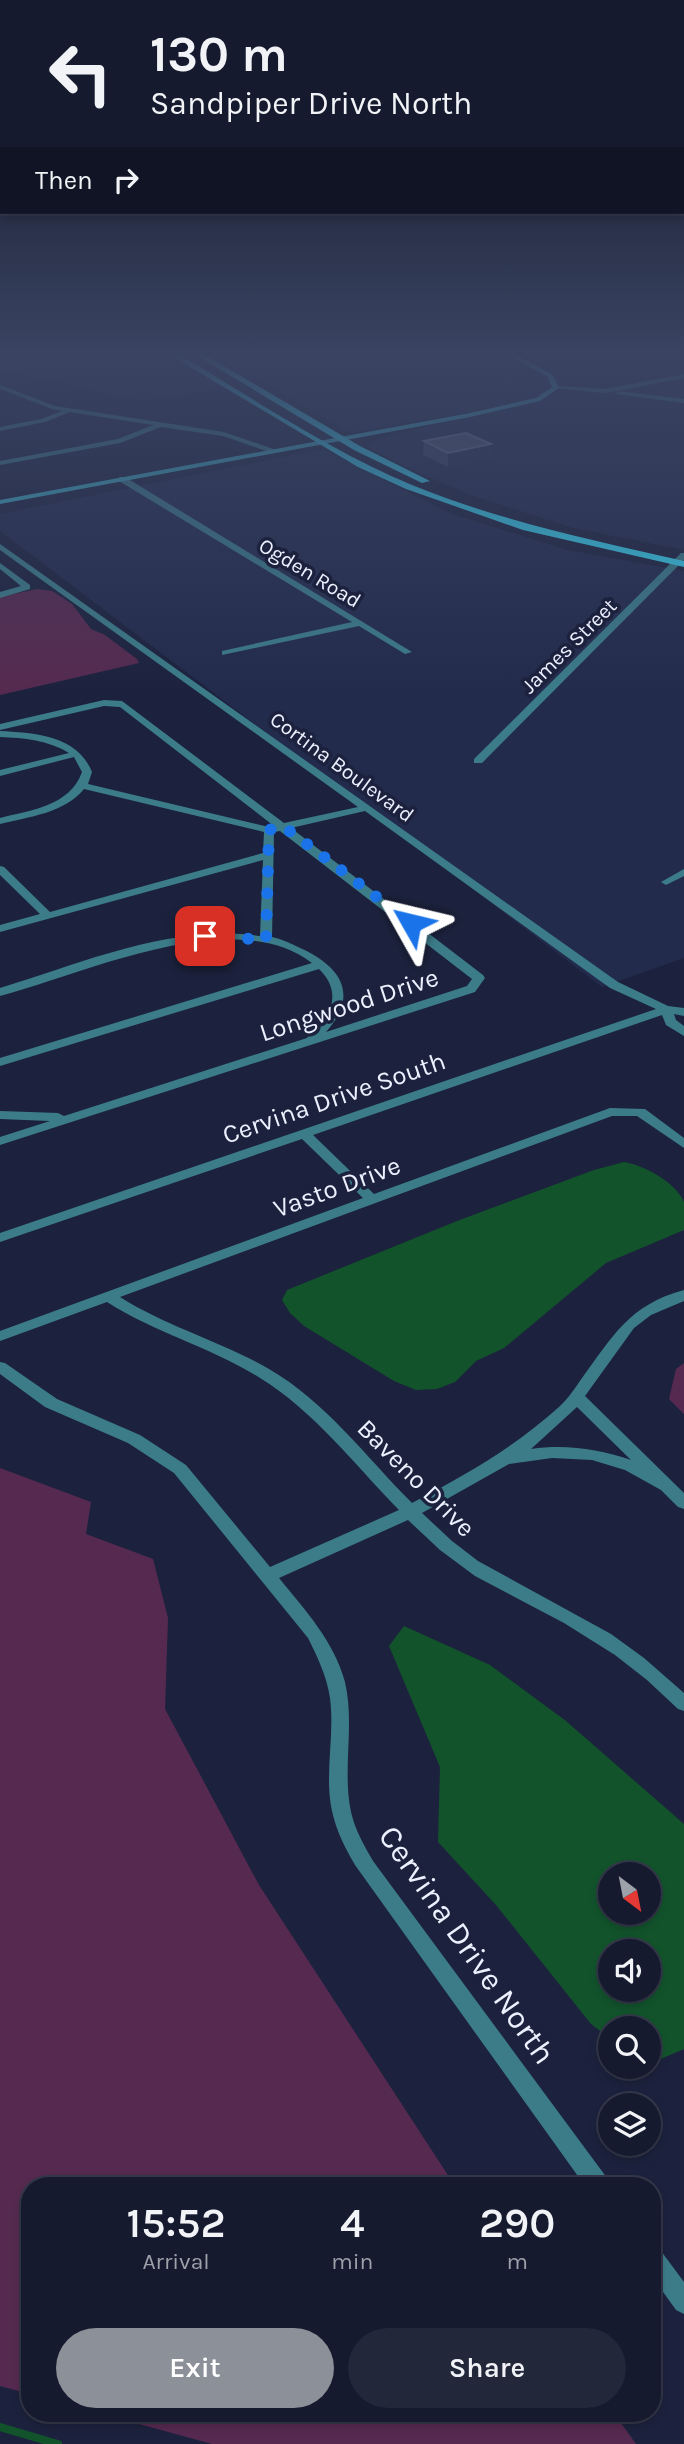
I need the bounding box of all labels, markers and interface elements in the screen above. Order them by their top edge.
text: 130 m [150,26,288,83]
icon: left [35,28,126,119]
text: Sandpiper Drive North [150,85,472,122]
icon: right [107,161,145,199]
text: Then [35,165,93,196]
street label: Ogden Road [255,533,365,613]
street label: James Street [517,594,621,698]
street label: Cortina Boulevard [266,707,418,827]
position arrow [374,886,448,960]
pin [175,906,235,966]
icon: arrive [186,917,224,955]
street label: Longwood Drive [256,961,442,1049]
street label: Cervina Drive South [218,1045,450,1151]
street label: Vasto Drive [269,1150,405,1224]
street label: Baveno Drive [351,1413,481,1543]
street label: Cervina Drive North [371,1819,563,2071]
north arrow [598,1862,662,1925]
map controls [598,1862,661,2156]
button: sound [598,1939,661,2002]
button: search [598,2016,661,2079]
button: layers [598,2093,661,2156]
text: 15:52 [127,2198,226,2248]
text: 4 [340,2198,365,2248]
text: 290 [479,2198,555,2248]
text: Arrival [142,2248,210,2275]
text: min [331,2248,373,2275]
text: m [506,2248,528,2275]
button: Exit [56,2328,334,2408]
button: Share [348,2328,626,2408]

